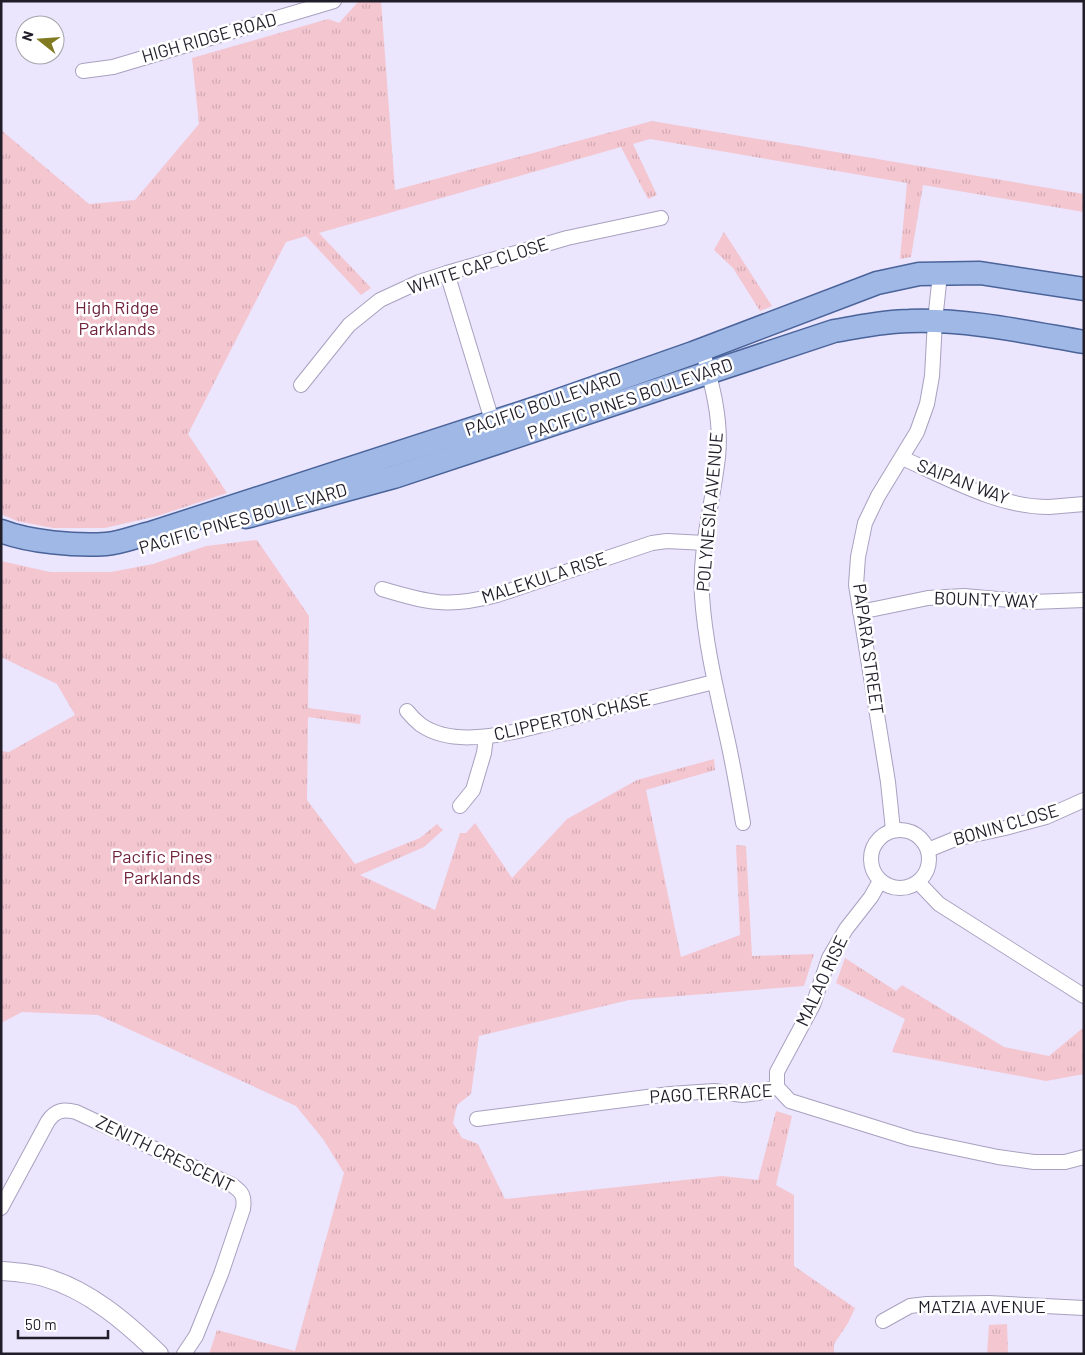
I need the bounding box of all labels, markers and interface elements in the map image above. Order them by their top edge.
street label: HIGH RIDGE ROAD [139,7,279,67]
north arrow [15,15,65,65]
text: N [18,29,37,43]
street label: WHITE CAP CLOSE [405,232,551,298]
park label: High Ridge Parklands [75,296,159,339]
street label: PACIFIC PINES BOULEVARD [524,353,735,444]
street label: PACIFIC BOULEVARD [462,366,624,440]
street label: POLYNESIA AVENUE [691,431,727,593]
street label: SAIPAN WAY [914,453,1013,509]
street label: PACIFIC PINES BOULEVARD [136,478,349,558]
street label: MALEKULA RISE [478,546,609,608]
street label: PAPARA STREET [849,582,889,716]
street label: BOUNTY WAY [934,586,1039,612]
street label: CLIPPERTON CHASE [491,687,652,745]
street label: BONIN CLOSE [950,798,1061,850]
park label: Pacific Pines Parklands [112,845,212,888]
street label: MALAO RISE [791,932,852,1029]
street label: PAGO TERRACE [649,1079,773,1107]
street label: ZENITH CRESCENT [93,1110,238,1196]
street label: MATZIA AVENUE [918,1295,1046,1317]
scale bar [18,1308,108,1340]
text: 50 m [25,1315,57,1333]

